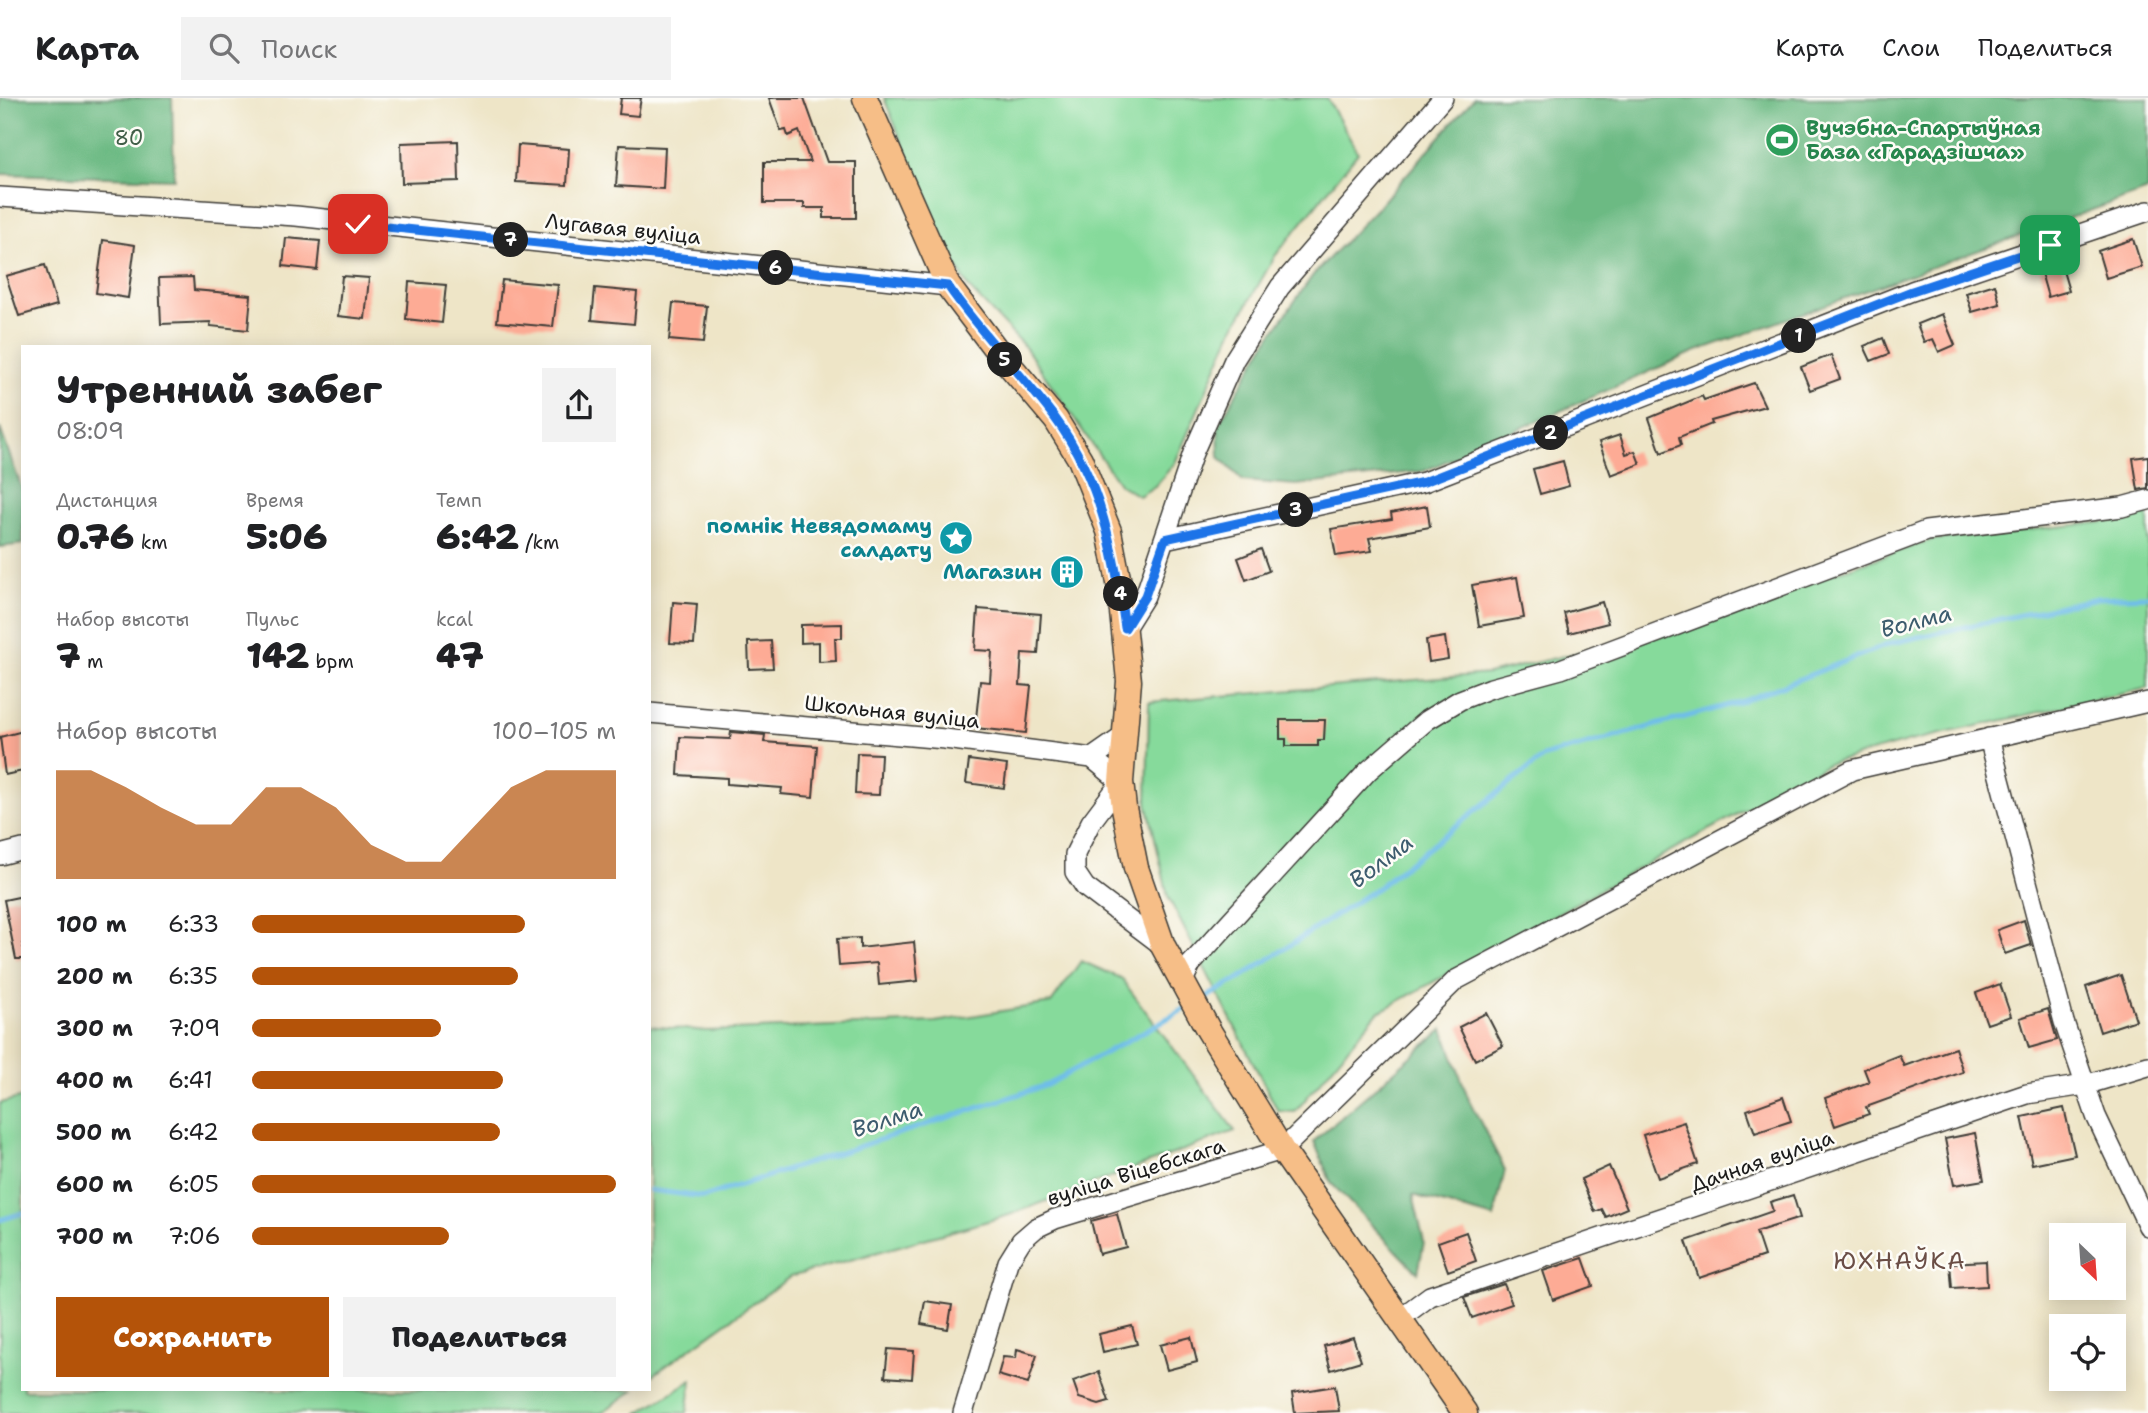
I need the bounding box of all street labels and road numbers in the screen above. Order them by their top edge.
street label: Лугавая вуліца [544,207,702,251]
street label: Школьная вуліца [803,689,981,735]
street label: Дачная вуліца [1687,1123,1837,1199]
street label: вуліца Віцебскага [1044,1132,1228,1212]

